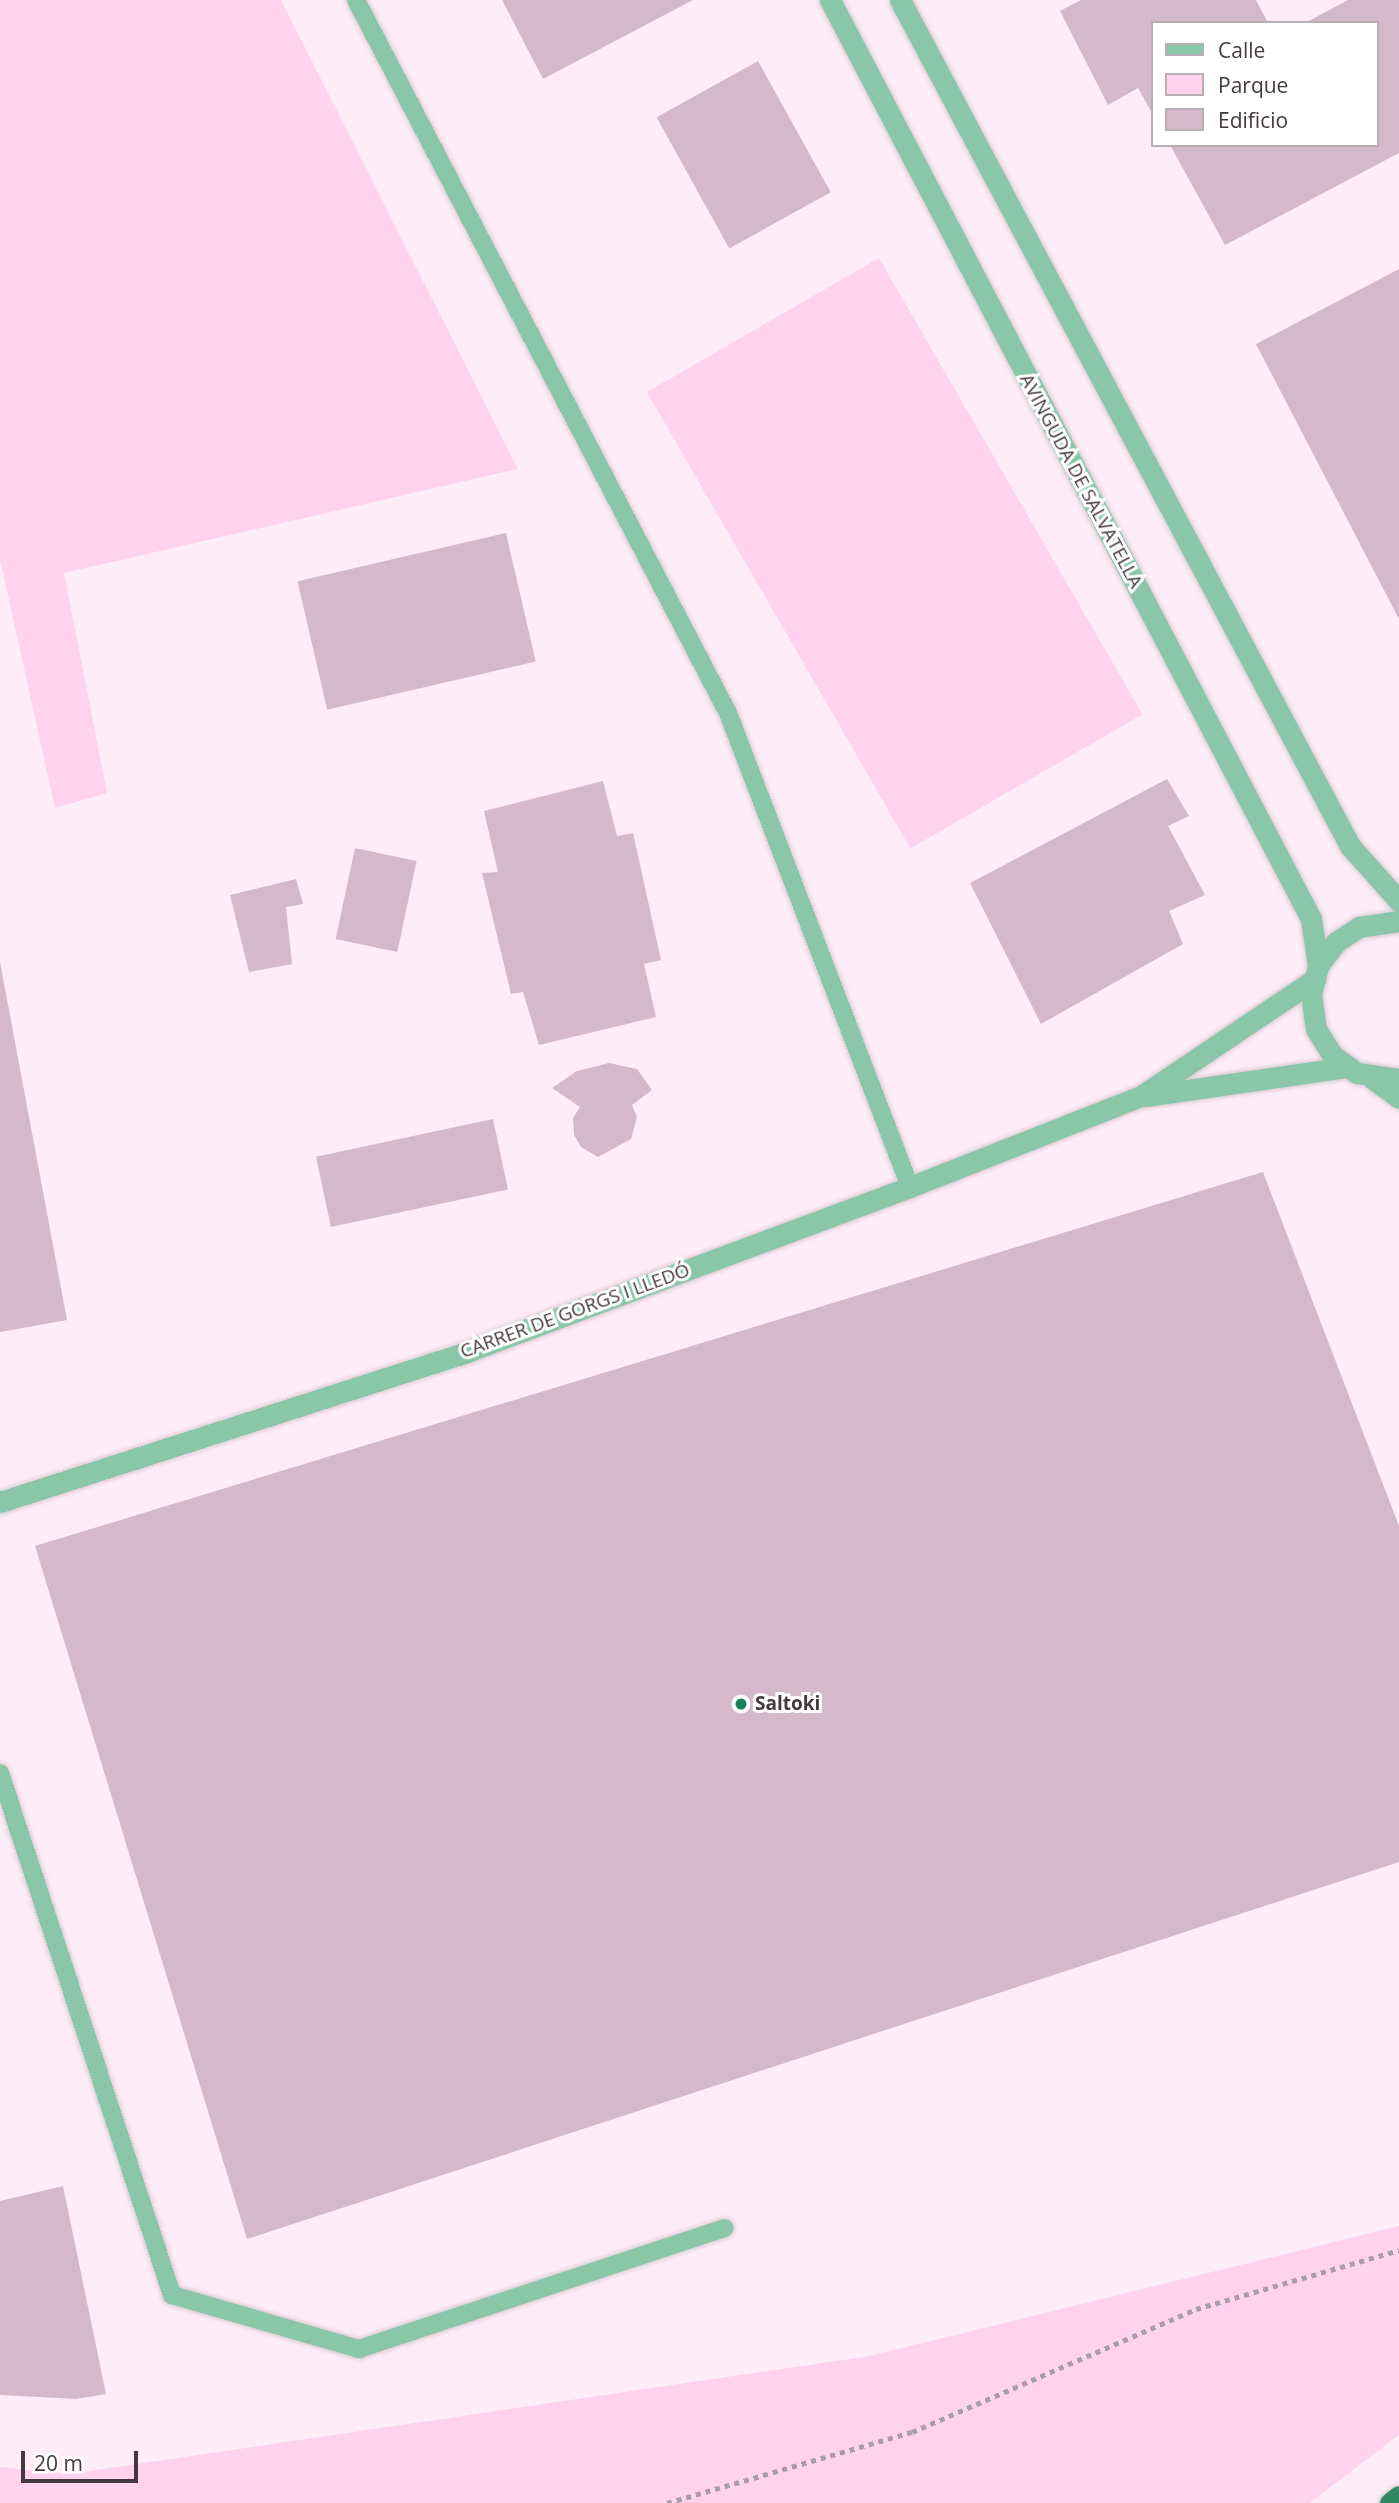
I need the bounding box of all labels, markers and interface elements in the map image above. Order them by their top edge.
legend [1150,21,1378,147]
text: Calle [1218,36,1265,64]
text: Parque [1218,71,1288,99]
text: Edificio [1218,106,1288,134]
street label: AVINGUDA DE SALVATELLA [1015,370,1147,592]
street label: CARRER DE GORGS I LLEDÓ [457,1259,693,1363]
place label: Saltoki [755,1693,820,1715]
marker: Saltoki [733,1696,749,1712]
scale bar [24,2436,142,2480]
text: 20 m [34,2449,83,2477]

